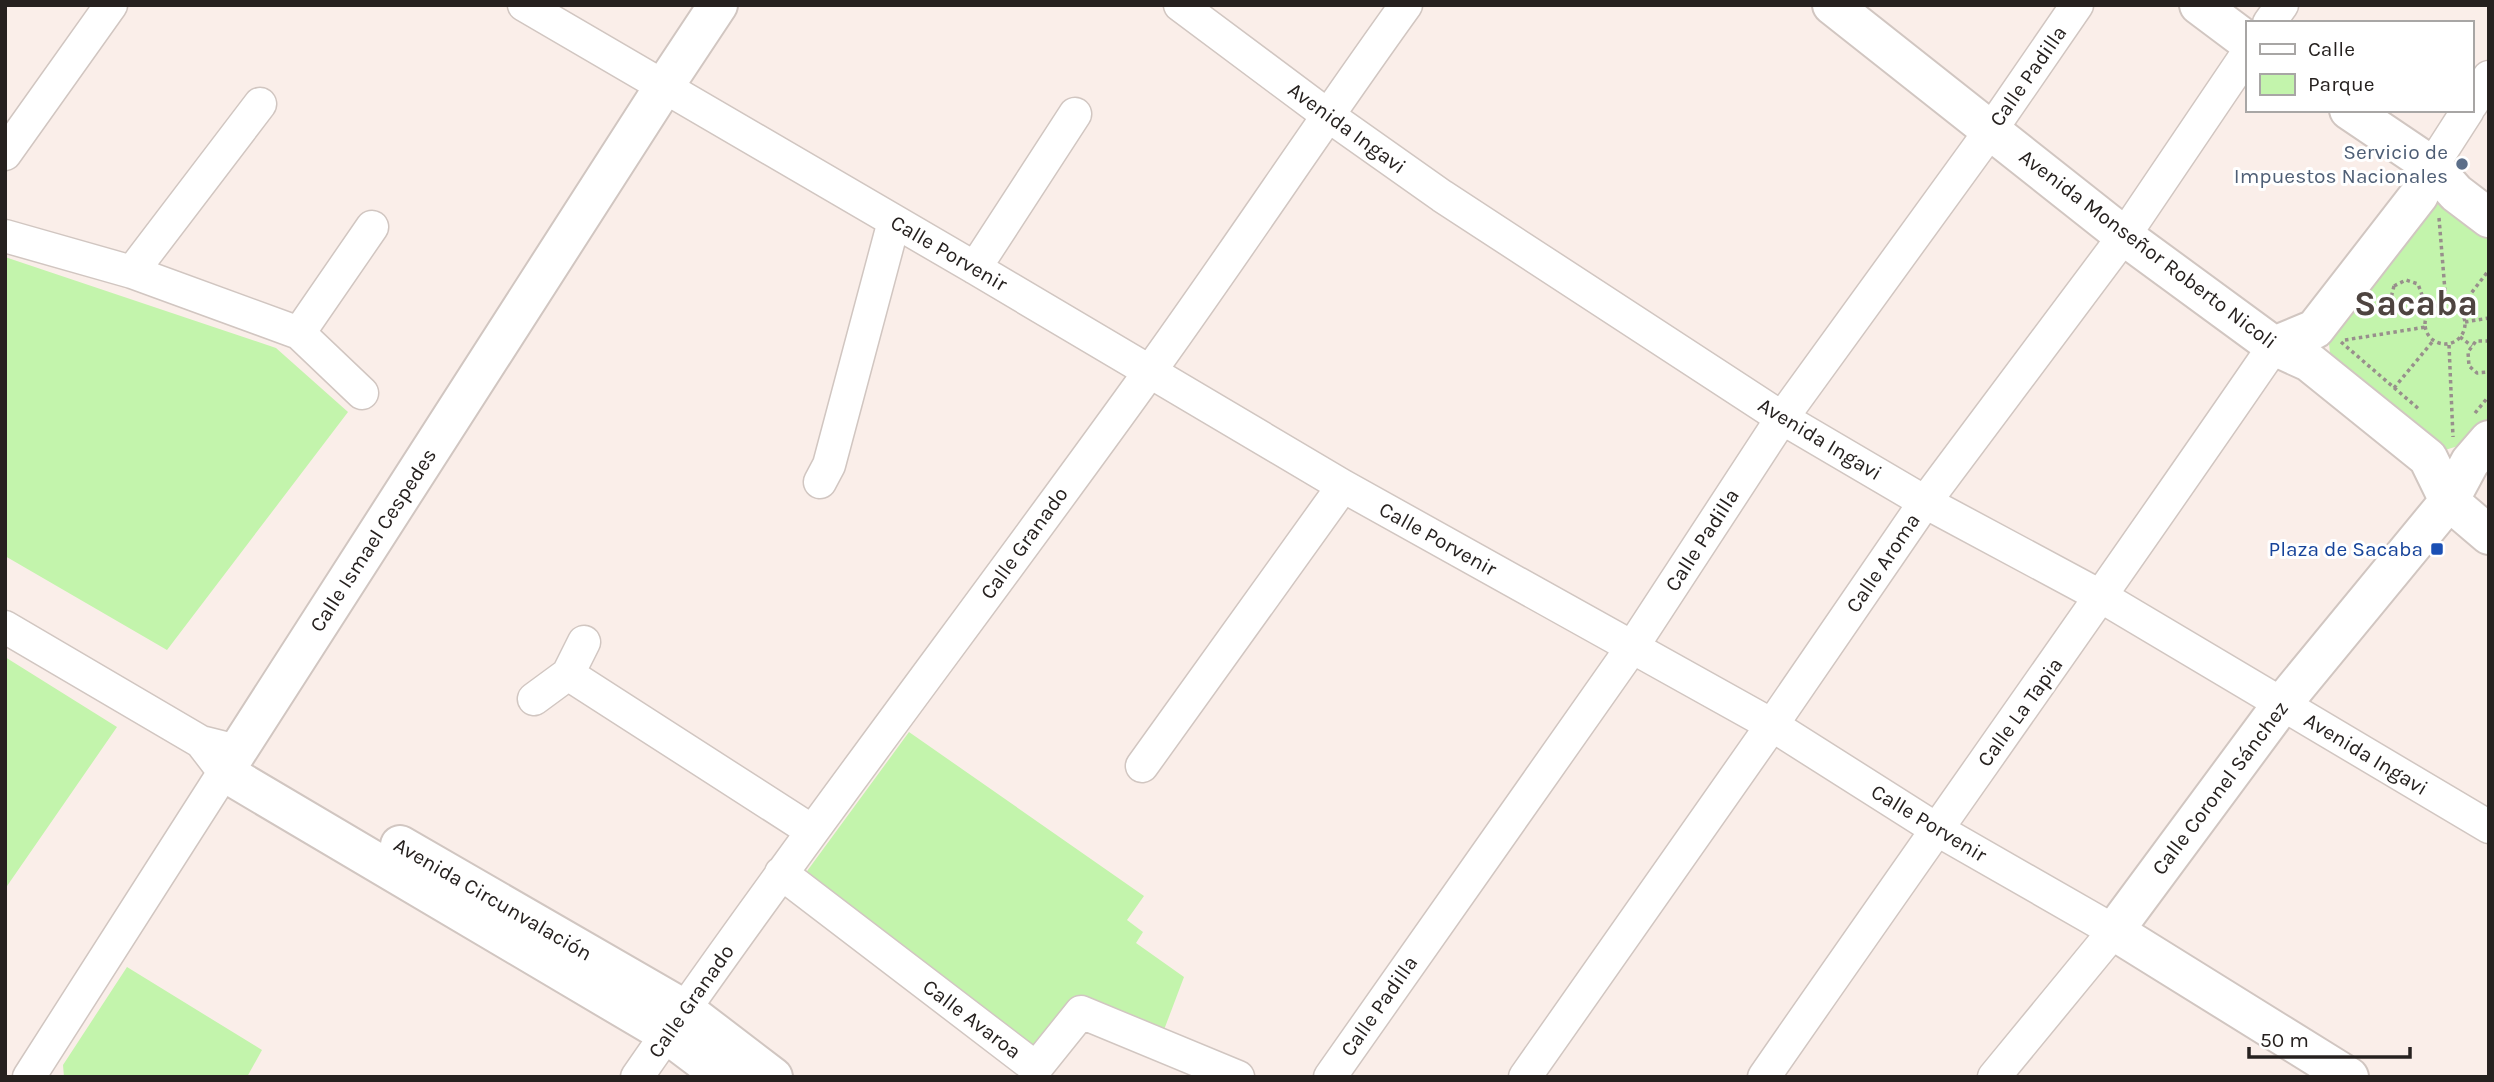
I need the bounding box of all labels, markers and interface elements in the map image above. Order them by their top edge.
street label: Calle Padilla [1985,21,2071,131]
legend [2246,21,2473,112]
text: Calle [2308,37,2355,61]
text: Parque [2308,72,2375,96]
street label: Avenida Ingavi [1283,77,1411,179]
place label: Servicio de Impuestos Nacionales [2234,140,2448,188]
street label: Avenida Monseñor Roberto Nicoli [2015,144,2281,354]
marker: Servicio de Impuestos Nacionales [2454,156,2470,172]
street label: Calle Porvenir [886,210,1012,296]
district label: Sacaba [2354,283,2478,324]
street label: Avenida Ingavi [1754,393,1886,485]
street label: Calle Ismael Cespedes [305,444,441,636]
street label: Calle Granado [975,482,1073,604]
street label: Calle Padilla [1660,484,1744,596]
street label: Calle Porvenir [1375,497,1501,581]
street label: Calle Aroma [1841,509,1925,617]
place label: Plaza de Sacaba [2269,537,2423,561]
marker: Plaza de Sacaba [2429,541,2445,557]
street label: Calle La Tapia [1972,653,2068,771]
street label: Calle Coronel Sánchez [2147,697,2293,879]
street label: Avenida Ingavi [2300,708,2432,800]
street label: Calle Porvenir [1867,779,1991,867]
street label: Avenida Circunvalación [390,832,596,966]
street label: Calle Granado [643,940,739,1062]
street label: Calle Padilla [1336,951,1422,1061]
street label: Calle Avaroa [918,974,1026,1064]
scale bar [2249,1016,2410,1060]
text: 50 m [2260,1028,2309,1052]

